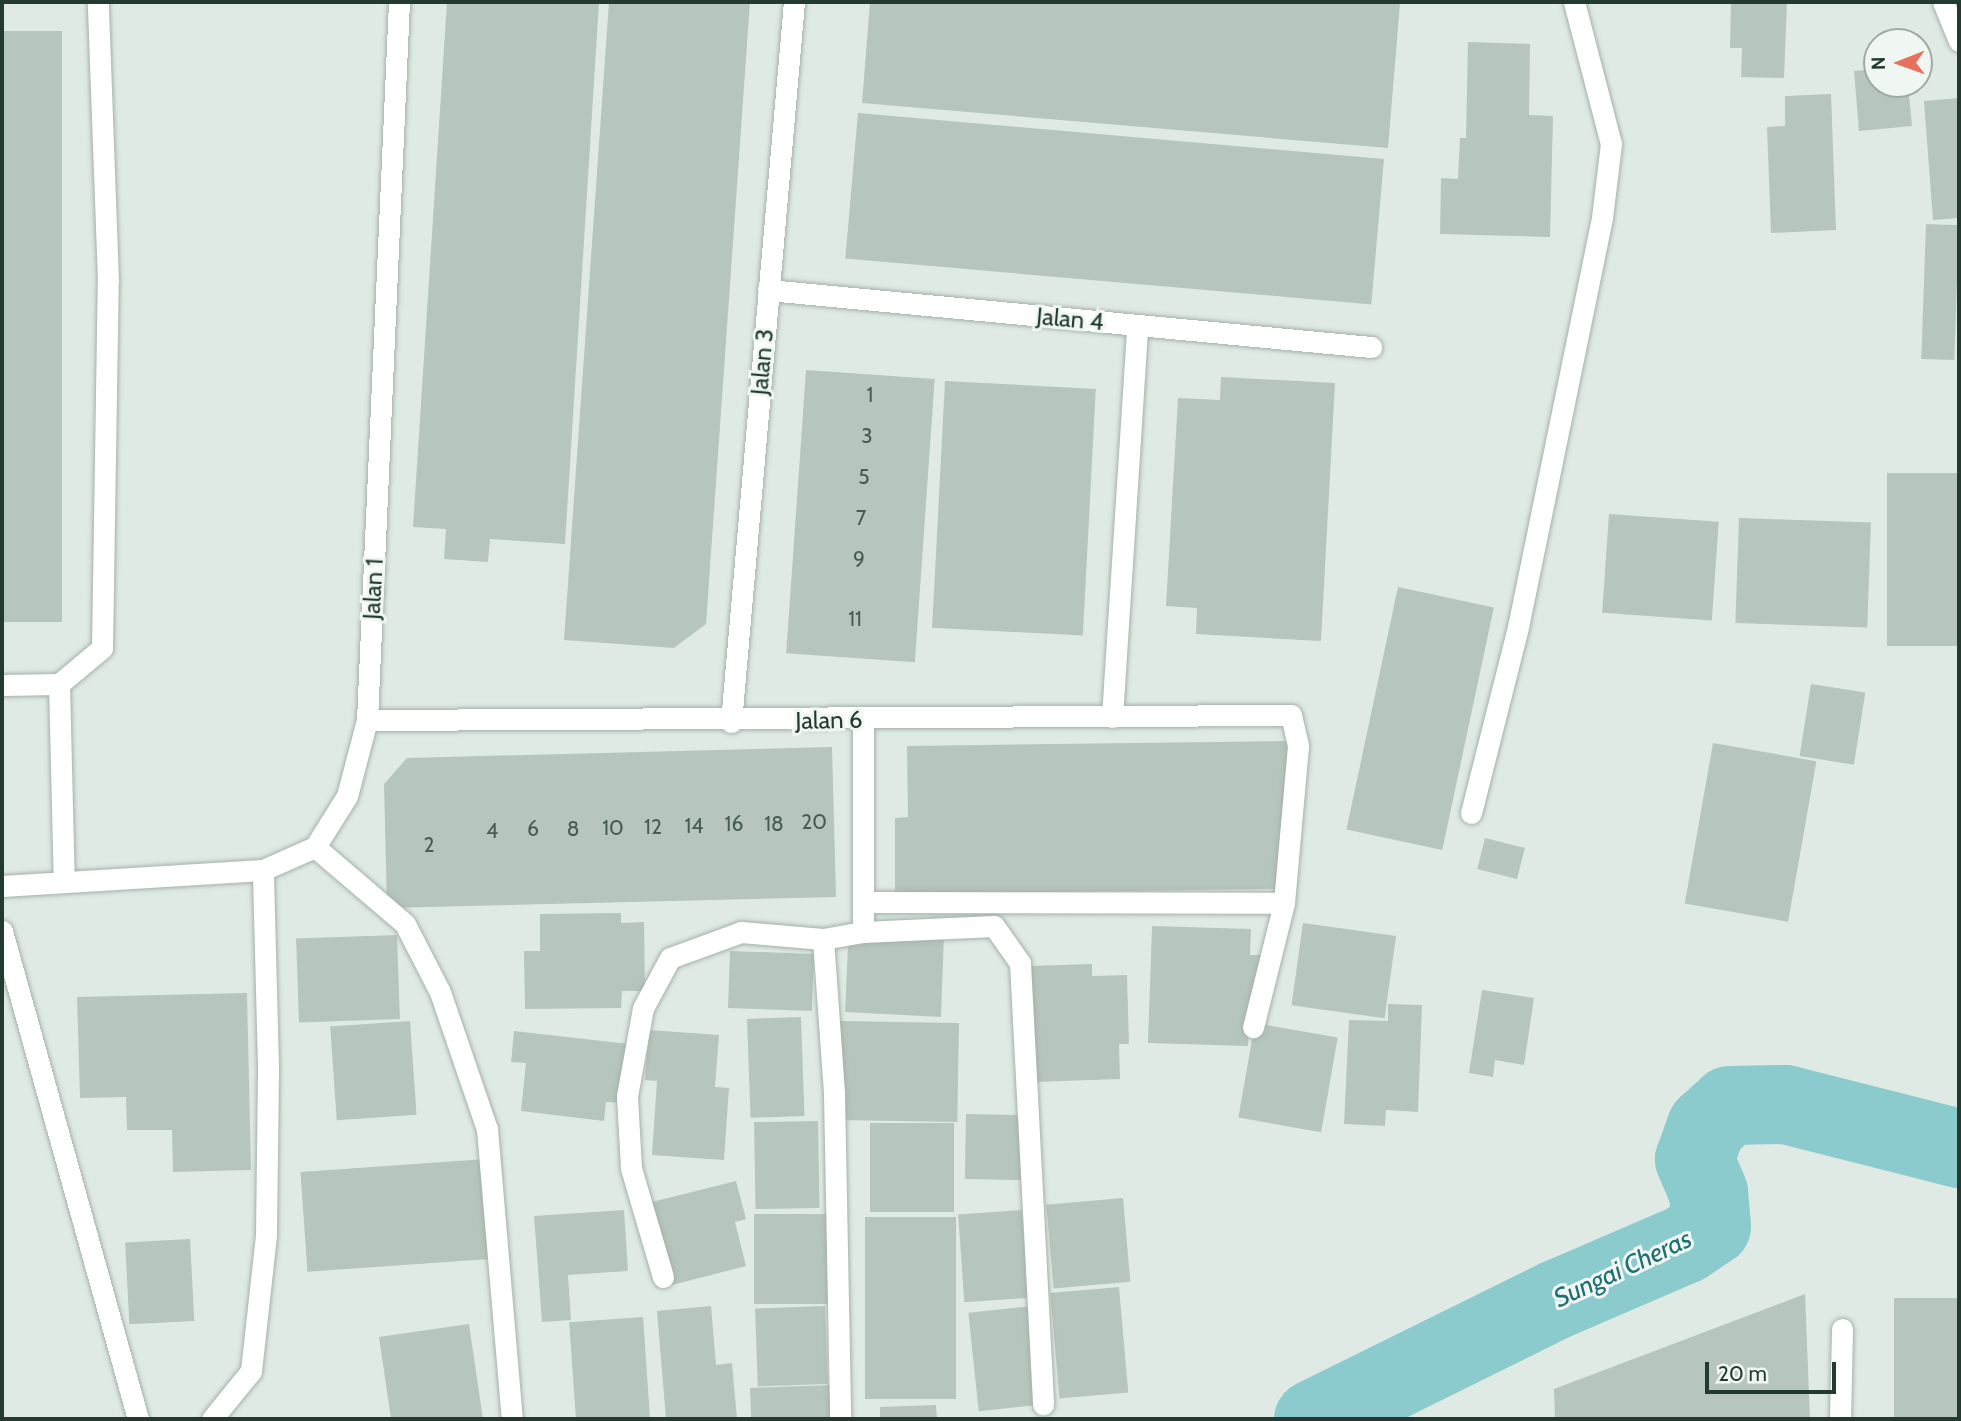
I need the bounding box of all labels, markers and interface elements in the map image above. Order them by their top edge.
north arrow [1863,28,1933,98]
text: N [1867,56,1890,70]
street label: Jalan 4 [1035,302,1105,336]
street label: Jalan 3 [745,328,779,396]
house number: 1 [867,382,873,408]
house number: 3 [861,423,873,449]
house number: 5 [858,464,870,490]
house number: 7 [856,505,866,531]
house number: 9 [853,546,865,572]
street label: Jalan 1 [357,558,389,620]
house number: 11 [848,606,862,632]
street label: Jalan 6 [795,705,863,735]
house number: 20 [801,809,827,835]
house number: 16 [725,811,743,837]
house number: 18 [764,811,784,837]
house number: 14 [685,813,703,839]
house number: 12 [644,814,662,840]
house number: 10 [602,815,624,841]
house number: 6 [527,816,539,842]
house number: 8 [567,816,579,842]
house number: 4 [486,818,498,844]
house number: 2 [423,832,435,858]
water label: Sungai Cheras [1549,1223,1697,1315]
scale bar [1709,1348,1840,1392]
text: 20 m [1718,1361,1767,1386]

